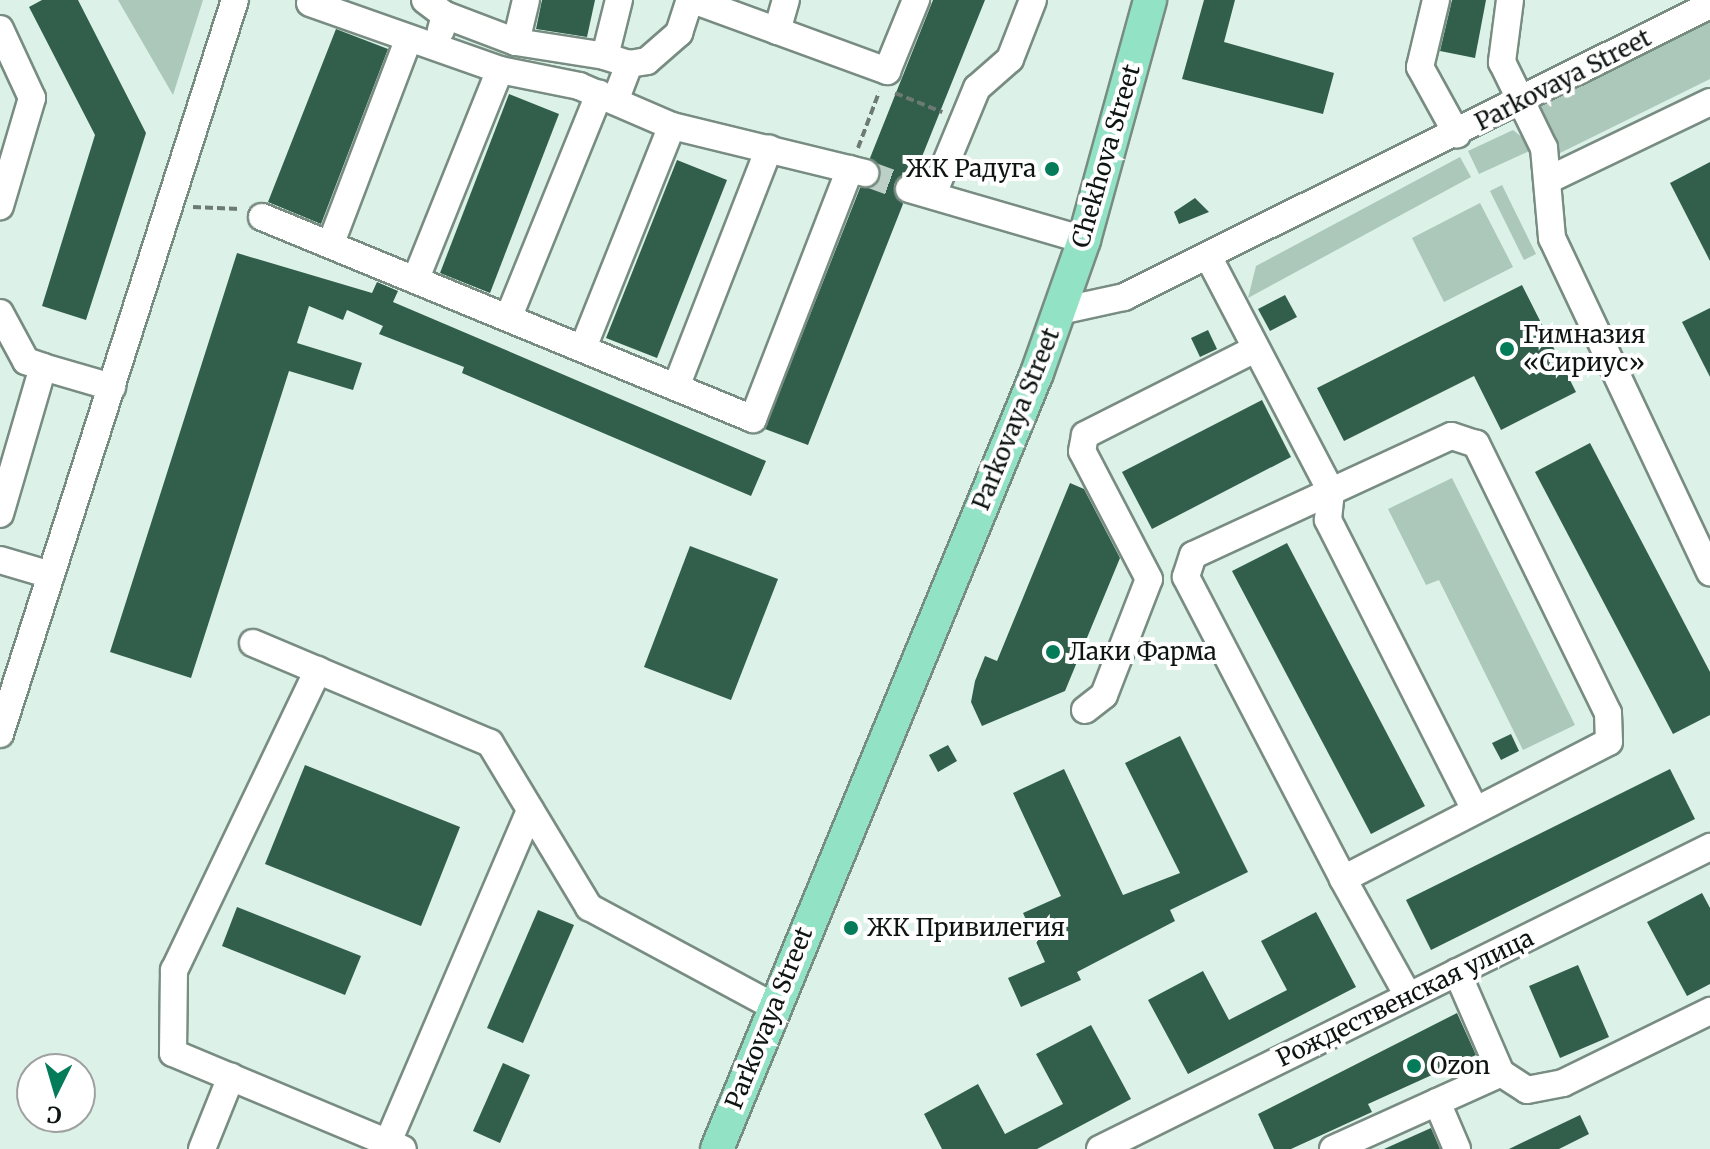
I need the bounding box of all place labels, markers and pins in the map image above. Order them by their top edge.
place label: ЖК Радуга [906,155,1036,183]
marker: ЖК Радуга [1043,160,1061,178]
place label: Гимназия «Сириус» [1523,321,1645,377]
marker: Гимназия «Сириус» [1498,340,1516,358]
place label: Лаки Фарма [1069,638,1217,666]
marker: Лаки Фарма [1044,643,1062,661]
place label: ЖК Привилегия [867,914,1065,942]
marker: ЖК Привилегия [842,919,860,937]
place label: Ozon [1430,1052,1490,1080]
marker: Ozon [1405,1057,1423,1075]

